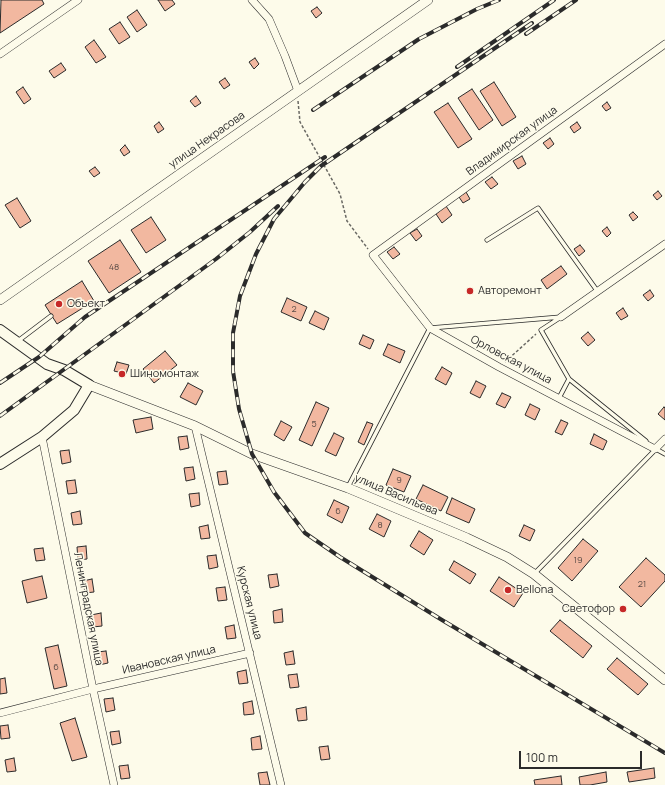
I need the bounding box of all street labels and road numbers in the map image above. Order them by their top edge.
street label: Владимирская улица [464,104,560,178]
street label: улица Некрасова [166,109,248,171]
street label: Орловская улица [468,333,554,387]
street label: улица Васильева [352,472,440,518]
street label: Ленинградская улица [71,551,105,667]
street label: Курская улица [233,565,265,641]
street label: Ивановская улица [121,643,217,677]

